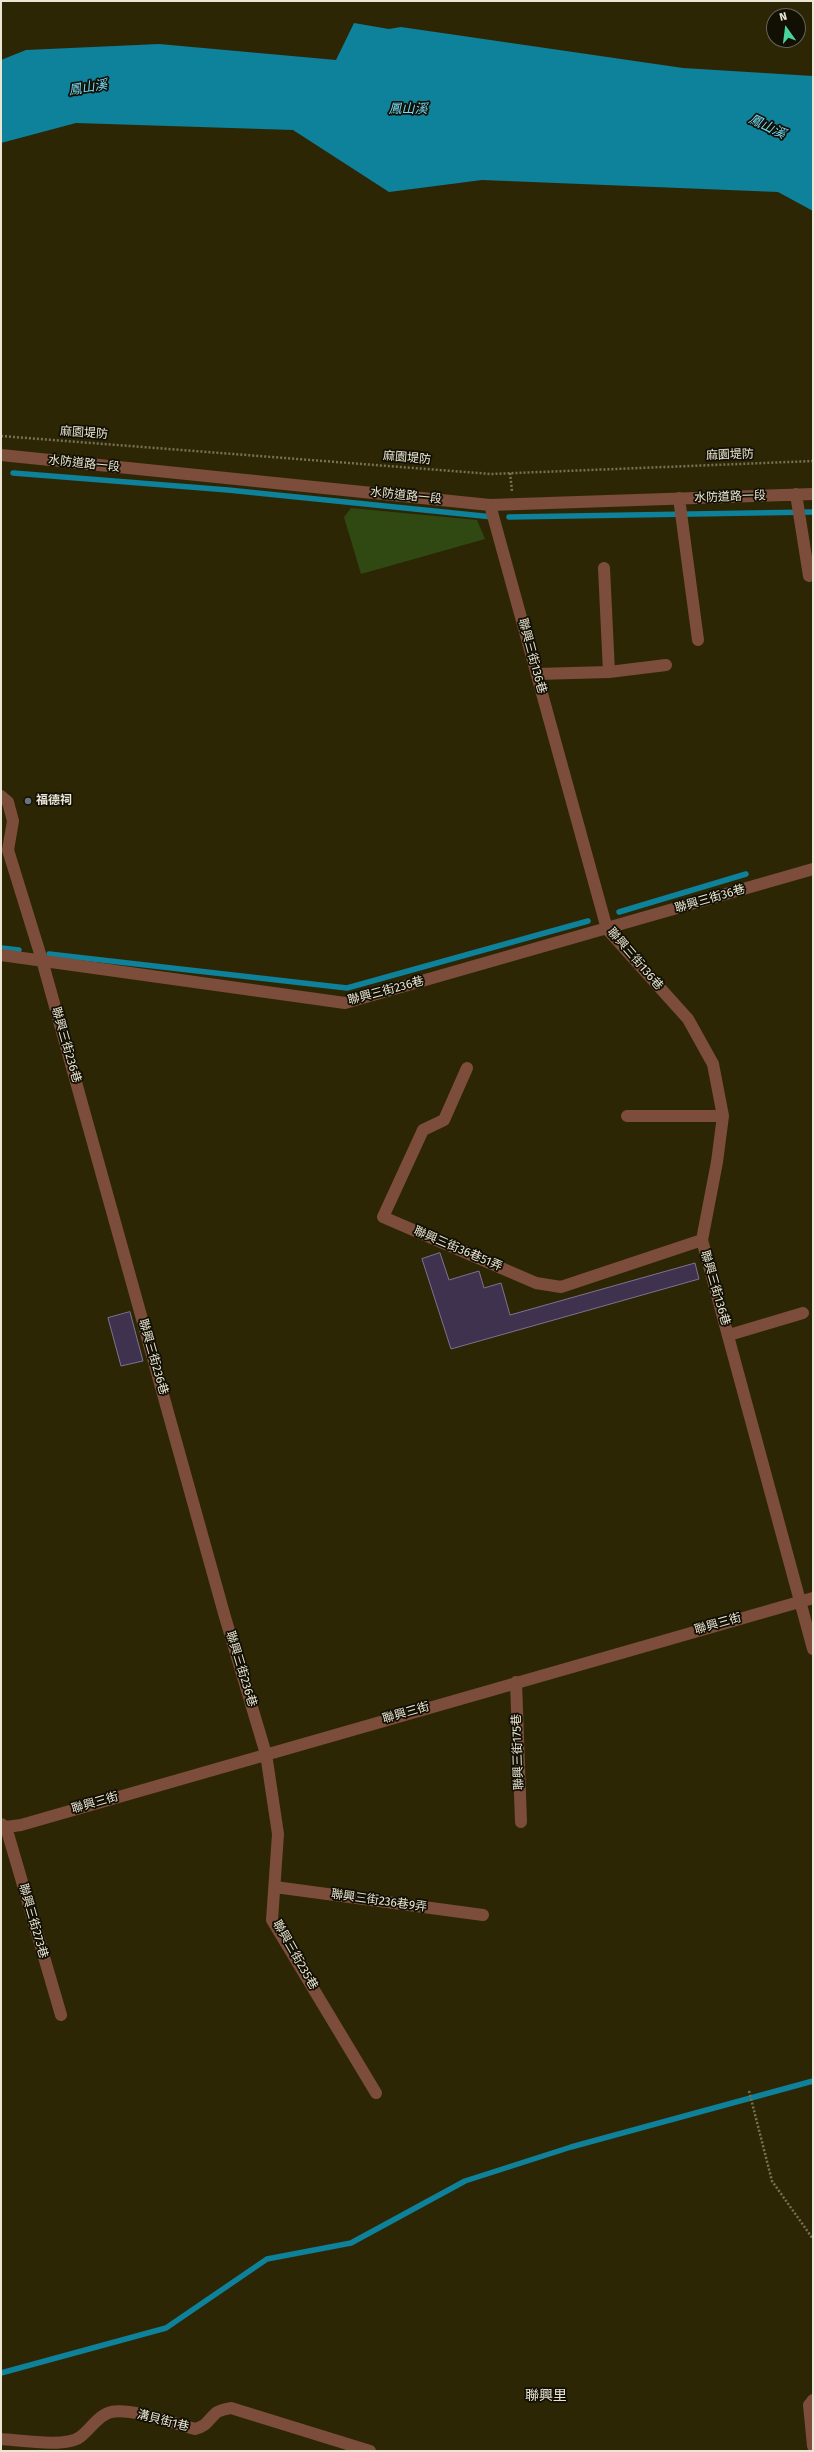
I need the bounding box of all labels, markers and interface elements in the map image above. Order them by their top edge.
north arrow [766,8,806,48]
text: N [778,10,788,24]
water label: 鳳山溪 [68,77,108,99]
water label: 鳳山溪 [389,101,427,117]
water label: 鳳山溪 [746,111,788,143]
street label: 麻園堤防 [60,424,108,442]
street label: 麻園堤防 [706,447,754,463]
street label: 麻園堤防 [382,449,432,467]
street label: 水防道路一段 [47,453,121,475]
street label: 水防道路一段 [369,485,443,507]
street label: 水防道路一段 [694,489,766,505]
street label: 聯興三街136巷 [515,617,549,695]
place label: 福德祠 [36,794,72,808]
marker: 福德祠 [23,796,33,806]
street label: 聯興三街36巷 [673,882,747,916]
street label: 聯興三街136巷 [604,925,666,993]
street label: 聯興三街236巷 [346,974,426,1008]
street label: 聯興三街236巷 [48,1005,84,1085]
street label: 聯興三街36巷51弄 [411,1224,505,1274]
street label: 聯興三街136巷 [697,1249,733,1327]
street label: 聯興三街236巷 [135,1317,171,1397]
street label: 聯興三街 [693,1610,743,1638]
street label: 聯興三街236巷 [223,1629,259,1709]
street label: 聯興三街 [381,1699,431,1727]
street label: 聯興三街175巷 [509,1714,527,1790]
street label: 聯興三街 [70,1789,120,1817]
street label: 聯興三街273巷 [15,1882,51,1960]
street label: 聯興三街236巷9弄 [330,1887,428,1915]
street label: 聯興三街235巷 [269,1918,321,1992]
district label: 聯興里 [525,2388,567,2404]
street label: 溝貝街1巷 [135,2408,191,2434]

